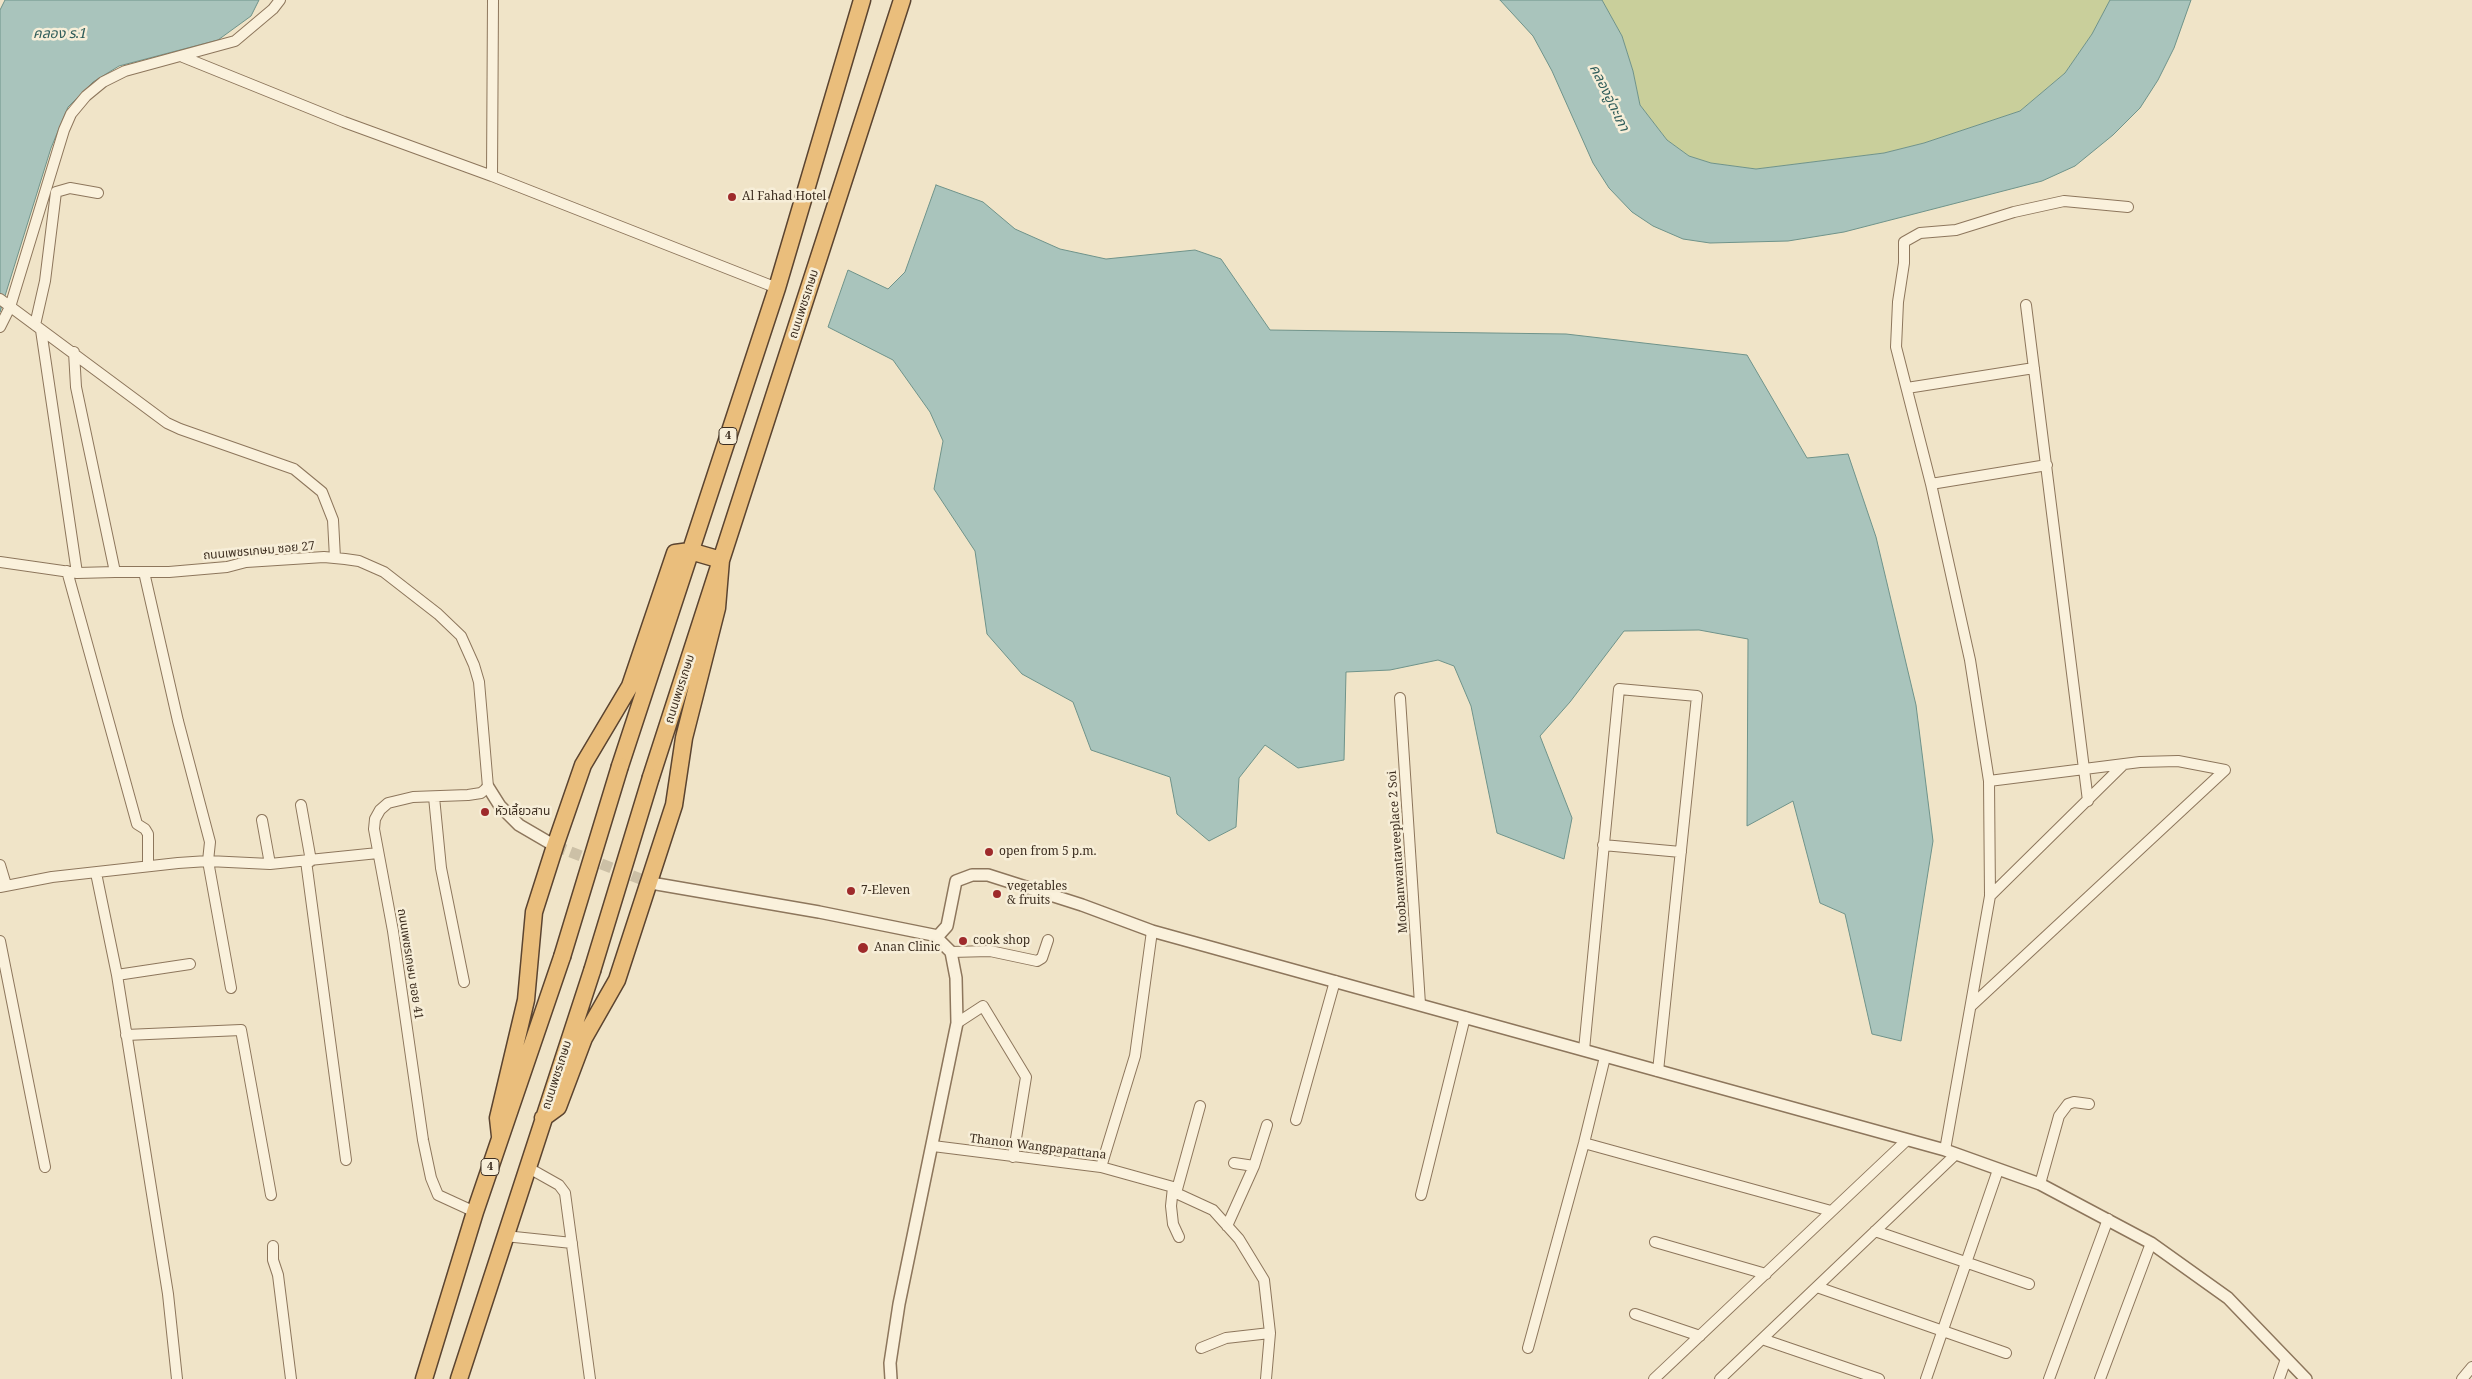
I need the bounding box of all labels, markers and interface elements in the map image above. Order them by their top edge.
water label: คลอง ร.1 [33,26,87,42]
water label: คลองอู่ตะเภา [1586,62,1632,134]
place label: Al Fahad Hotel [742,190,826,204]
marker: Al Fahad Hotel [726,191,738,203]
street label: ถนนเพชรเกษม [786,268,822,340]
road number: 4 [719,428,737,444]
street label: ถนนเพชรเกษม ซอย 27 [202,539,316,563]
street label: ถนนเพชรเกษม [662,653,698,725]
street label: Moobanwantaveeplace 2 Soi [1385,770,1411,934]
place label: หัวเลี้ยวสาน [495,805,550,819]
marker: หัวเลี้ยวสาน [479,806,491,818]
place label: open from 5 p.m. [999,845,1097,859]
marker: open from 5 p.m. [983,846,995,858]
place label: vegetables & fruits [1007,880,1067,908]
place label: 7-Eleven [861,884,910,898]
marker: 7-Eleven [845,885,857,897]
marker: vegetables & fruits [991,888,1003,900]
street label: ถนนเพชรเกษม ซอย 41 [394,907,426,1021]
place label: cook shop [973,934,1030,948]
marker: cook shop [957,935,969,947]
marker: Anan Clinic [856,941,870,955]
place label: Anan Clinic [874,941,940,955]
street label: ถนนเพชรเกษม [539,1039,575,1111]
street label: Thanon Wangpapattana [969,1131,1107,1163]
road number: 4 [481,1158,499,1176]

